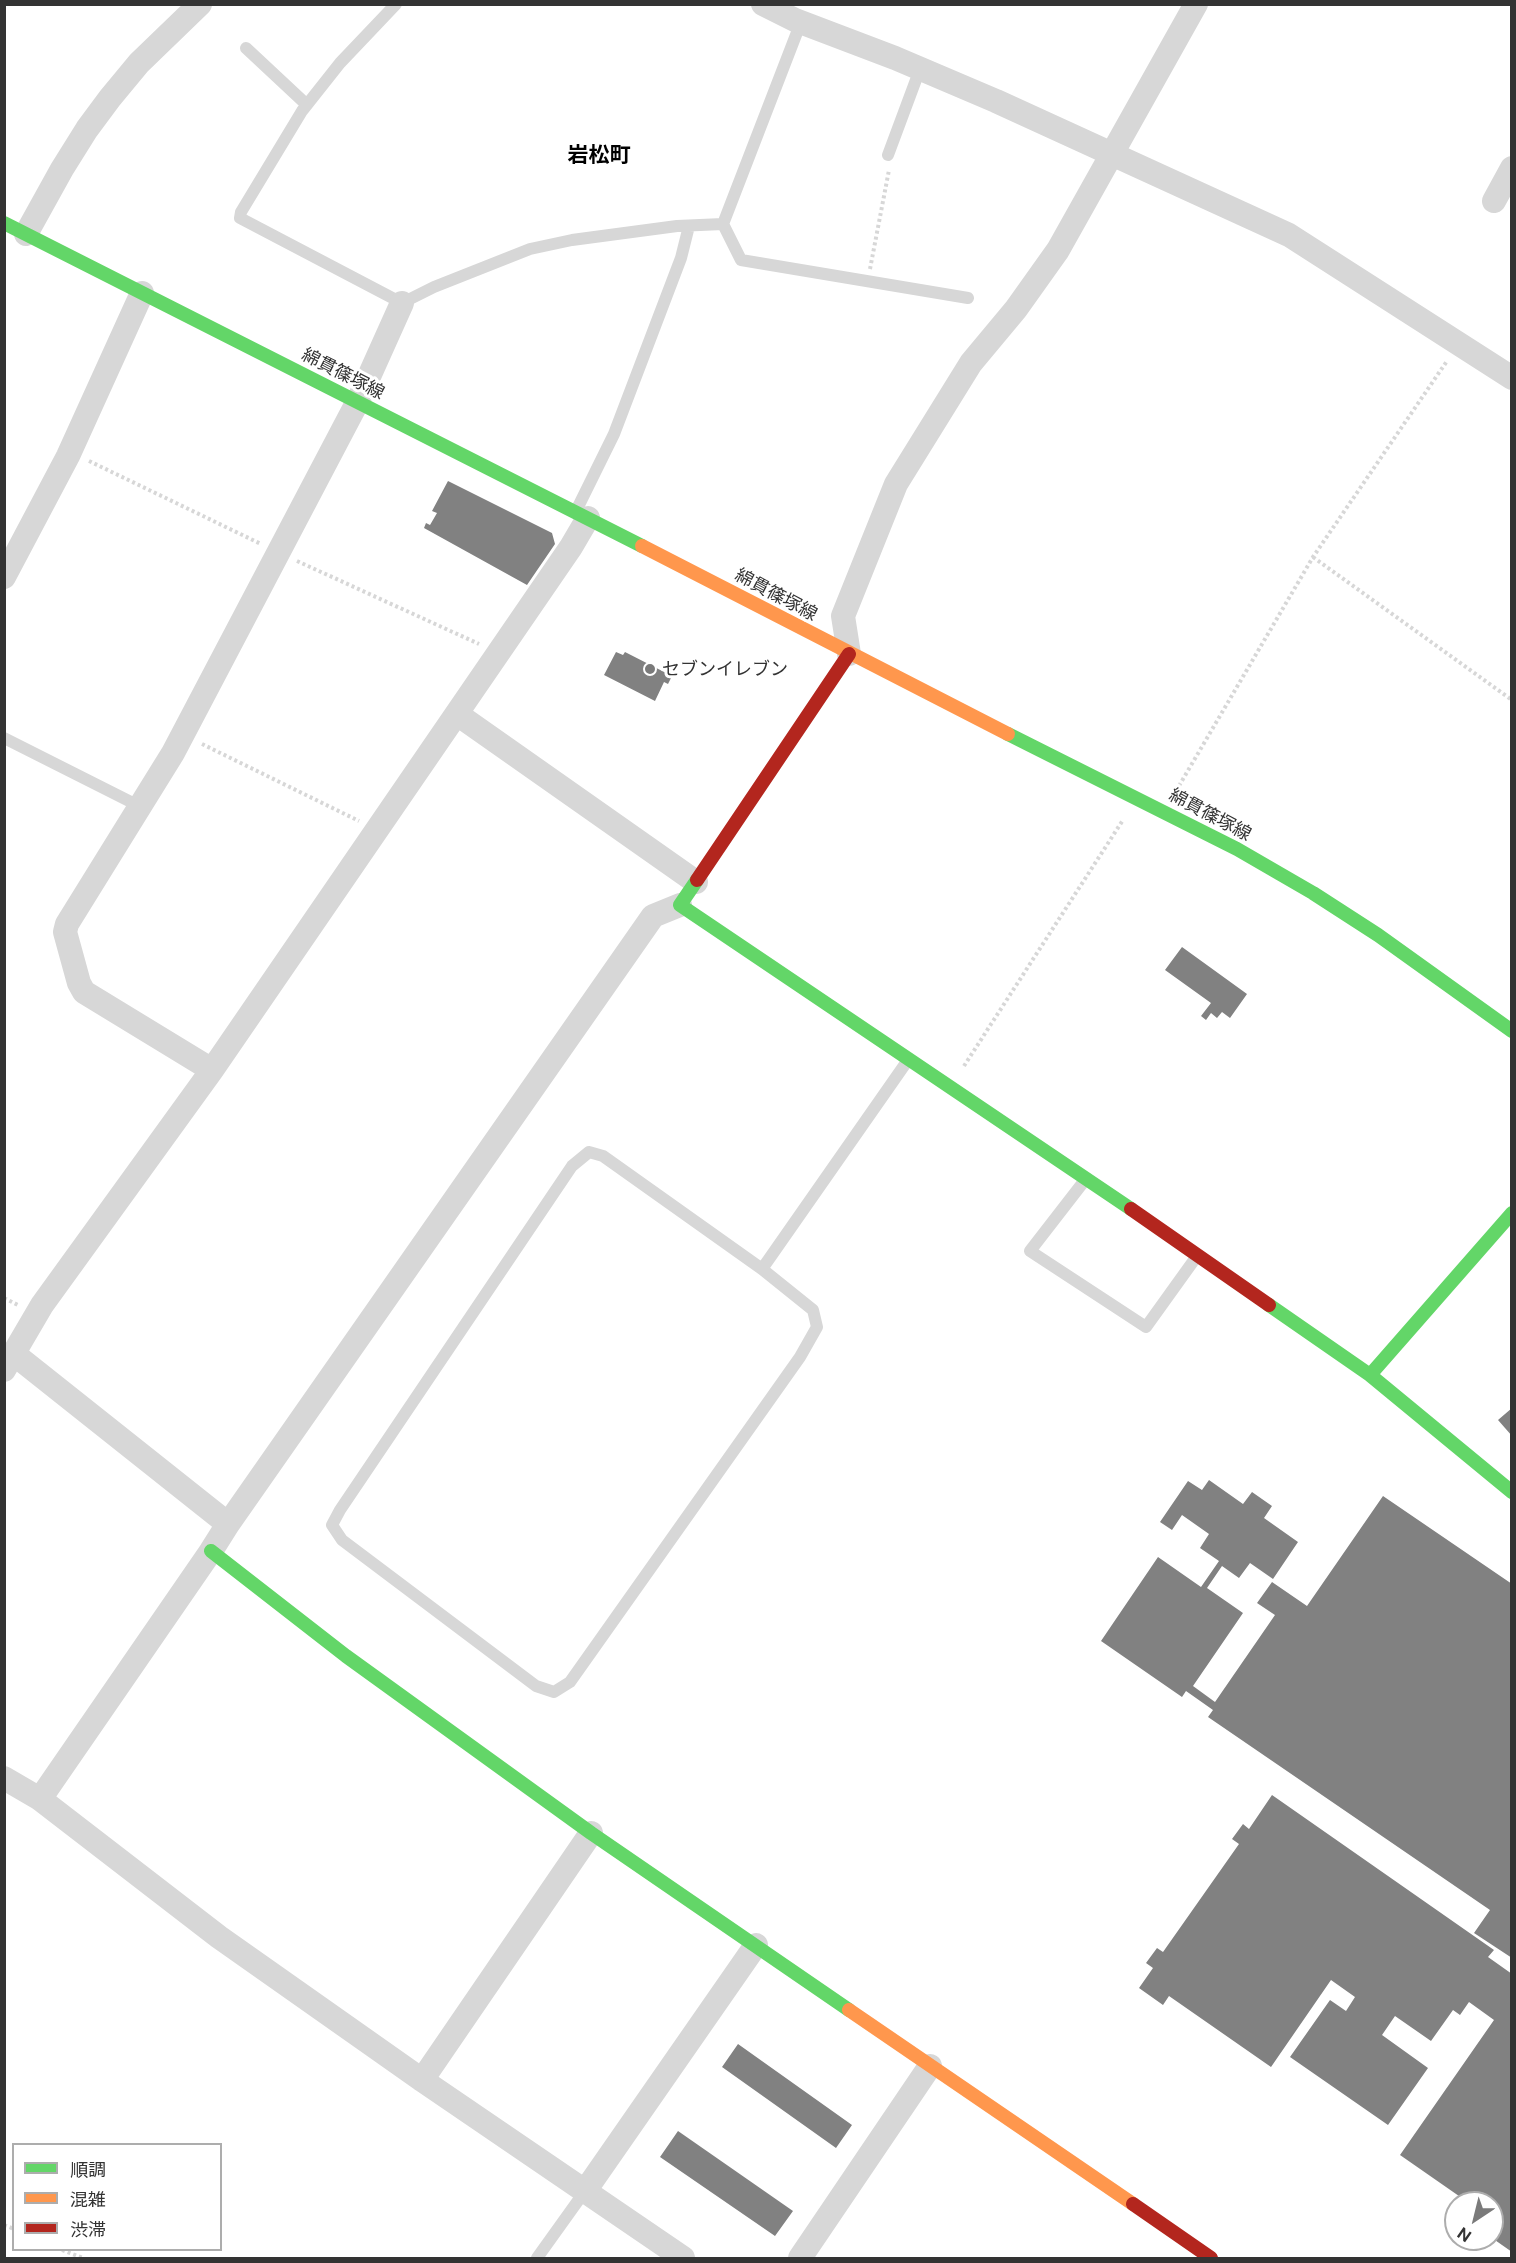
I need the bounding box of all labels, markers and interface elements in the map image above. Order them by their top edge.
district label: 岩松町 [568,143,630,169]
street label: 綿貫篠塚線 [298,344,388,404]
street label: 綿貫篠塚線 [731,564,821,626]
place label: セブンイレブン [662,658,788,680]
marker: セブンイレブン [643,662,657,676]
street label: 綿貫篠塚線 [1165,784,1255,846]
legend [12,2143,222,2251]
text: 順調 [70,2159,106,2180]
text: 混雑 [70,2189,106,2210]
north arrow [1444,2191,1504,2251]
text: 渋滞 [70,2219,106,2240]
text: N [1454,2223,1475,2246]

